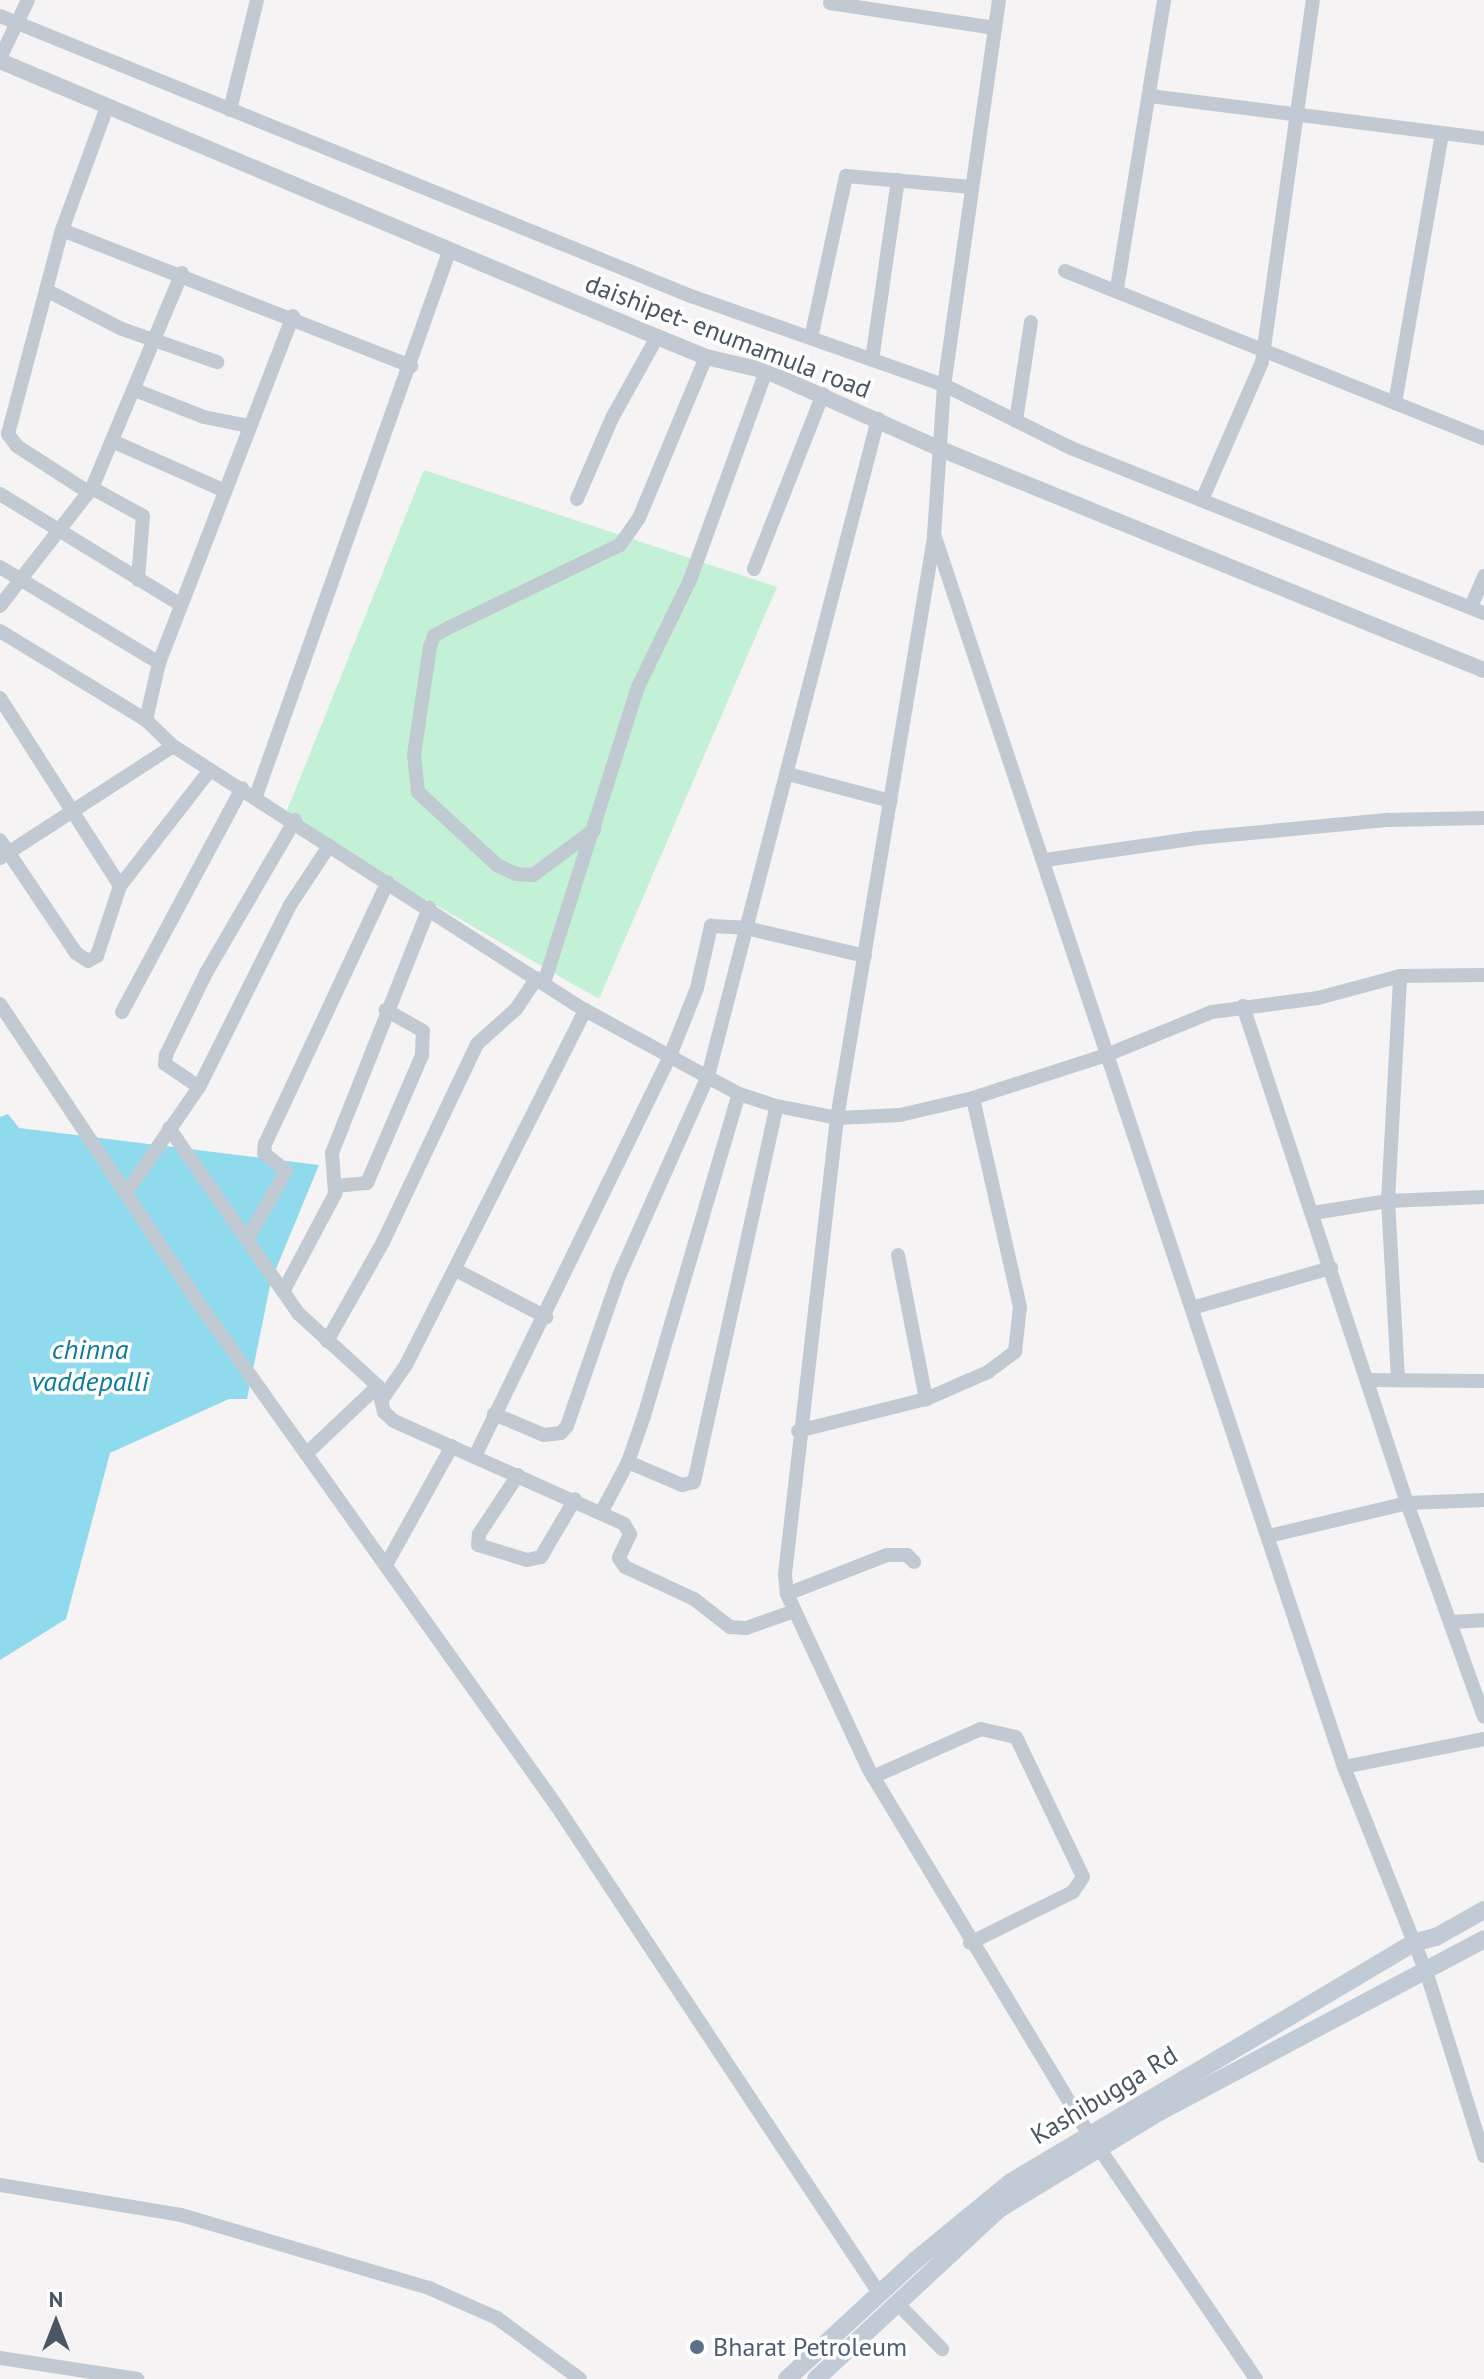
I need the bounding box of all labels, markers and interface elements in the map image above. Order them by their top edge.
street label: daishipet- enumamula road [580,267,876,405]
water label: chinna vaddepalli [31,1332,149,1398]
street label: Kashibugga Rd [1025,2039,1183,2151]
north arrow [16,2283,96,2363]
text: N [49,2285,63,2313]
place label: Bharat Petroleum [713,2331,907,2363]
marker: Bharat Petroleum [688,2338,706,2356]

